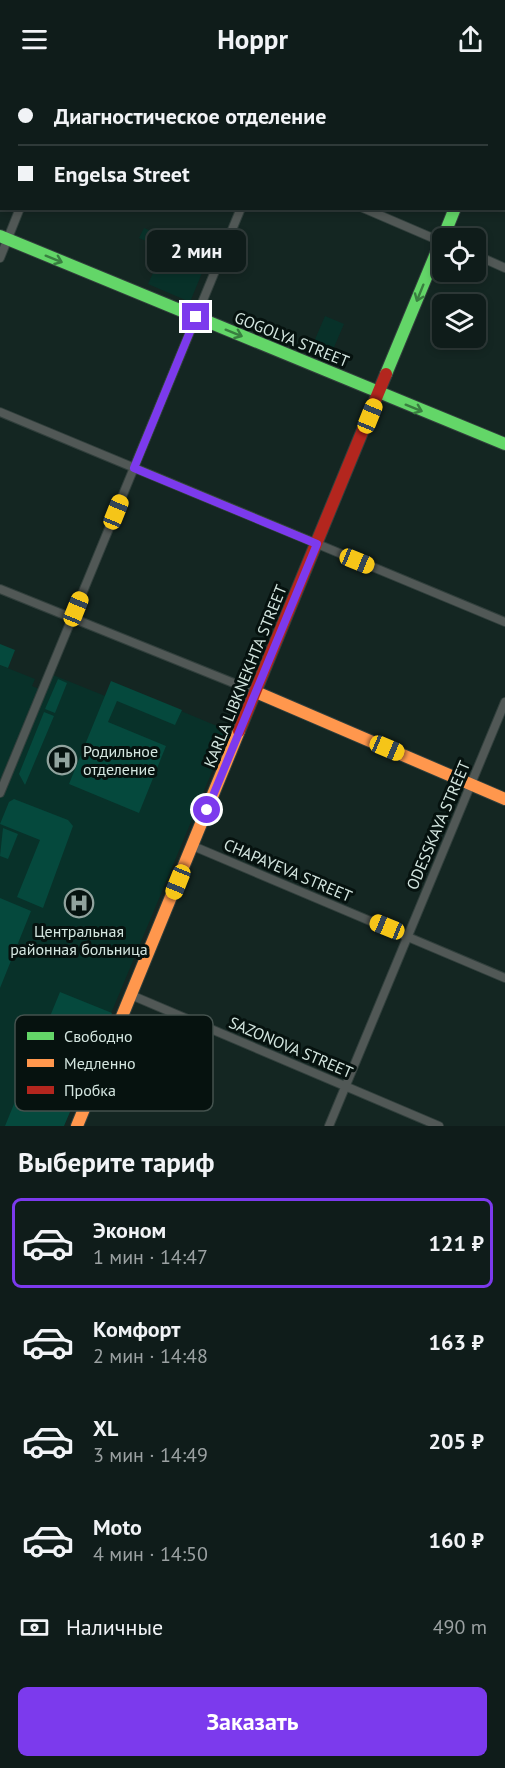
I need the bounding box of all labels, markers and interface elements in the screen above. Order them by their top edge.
text: Hoppr [217,22,288,56]
icon: menu [18,23,51,56]
icon: share [454,23,487,56]
text: Диагностическое отделение [54,102,326,130]
text: Engelsa Street [54,160,190,188]
map controls [432,228,486,348]
button: locate [432,228,486,282]
callout: 2 мин [146,230,246,272]
text: 2 мин [171,238,222,264]
one-way arrow [44,254,63,265]
one-way arrow [414,283,425,302]
button: layers [432,294,486,348]
route end [182,303,209,330]
street label: GOGOLYA STREET [232,307,352,371]
one-way arrow [225,328,243,339]
car [355,396,385,436]
one-way arrow [405,403,423,414]
car [101,492,131,532]
car [337,546,377,576]
street label: KARLA LIBKNEKHTA STREET [199,582,291,770]
car [61,589,91,629]
car [367,733,407,763]
place label: Родильное отделение [83,741,158,779]
hospital icon: Родильное отделение [46,744,78,776]
street label: ODESSKAYA STREET [402,757,474,893]
route start [193,796,220,823]
street label: CHAPAYEVA STREET [221,834,355,906]
car [163,862,193,902]
hospital icon: Центральная районная больница [63,887,95,919]
car [367,912,407,942]
place label: Центральная районная больница [10,921,148,959]
street label: SAZONOVA STREET [226,1012,356,1082]
legend [15,1015,213,1111]
text: Свободно [64,1026,133,1046]
text: Медленно [64,1053,136,1073]
text: Пробка [64,1080,116,1100]
text: Выберите тариф [18,1145,214,1179]
icon: car [21,1216,75,1270]
text: Эконом [93,1216,166,1244]
text: 121 ₽ [429,1229,484,1257]
text: 1 мин · 14:47 [93,1244,208,1270]
icon: car [21,1315,75,1369]
text: Комфорт [93,1315,181,1343]
text: 163 ₽ [429,1328,484,1356]
text: 2 мин · 14:48 [93,1343,208,1369]
icon: car [21,1414,75,1468]
text: XL [93,1414,118,1442]
text: 205 ₽ [429,1427,484,1455]
text: 3 мин · 14:49 [93,1442,208,1468]
icon: car [21,1513,75,1567]
text: Moto [93,1513,142,1541]
text: 160 ₽ [429,1526,484,1554]
text: 4 мин · 14:50 [93,1541,208,1567]
icon: cash [18,1611,51,1644]
text: Наличные [66,1613,163,1641]
text: 490 m [433,1614,487,1640]
button: Заказать [18,1687,487,1756]

